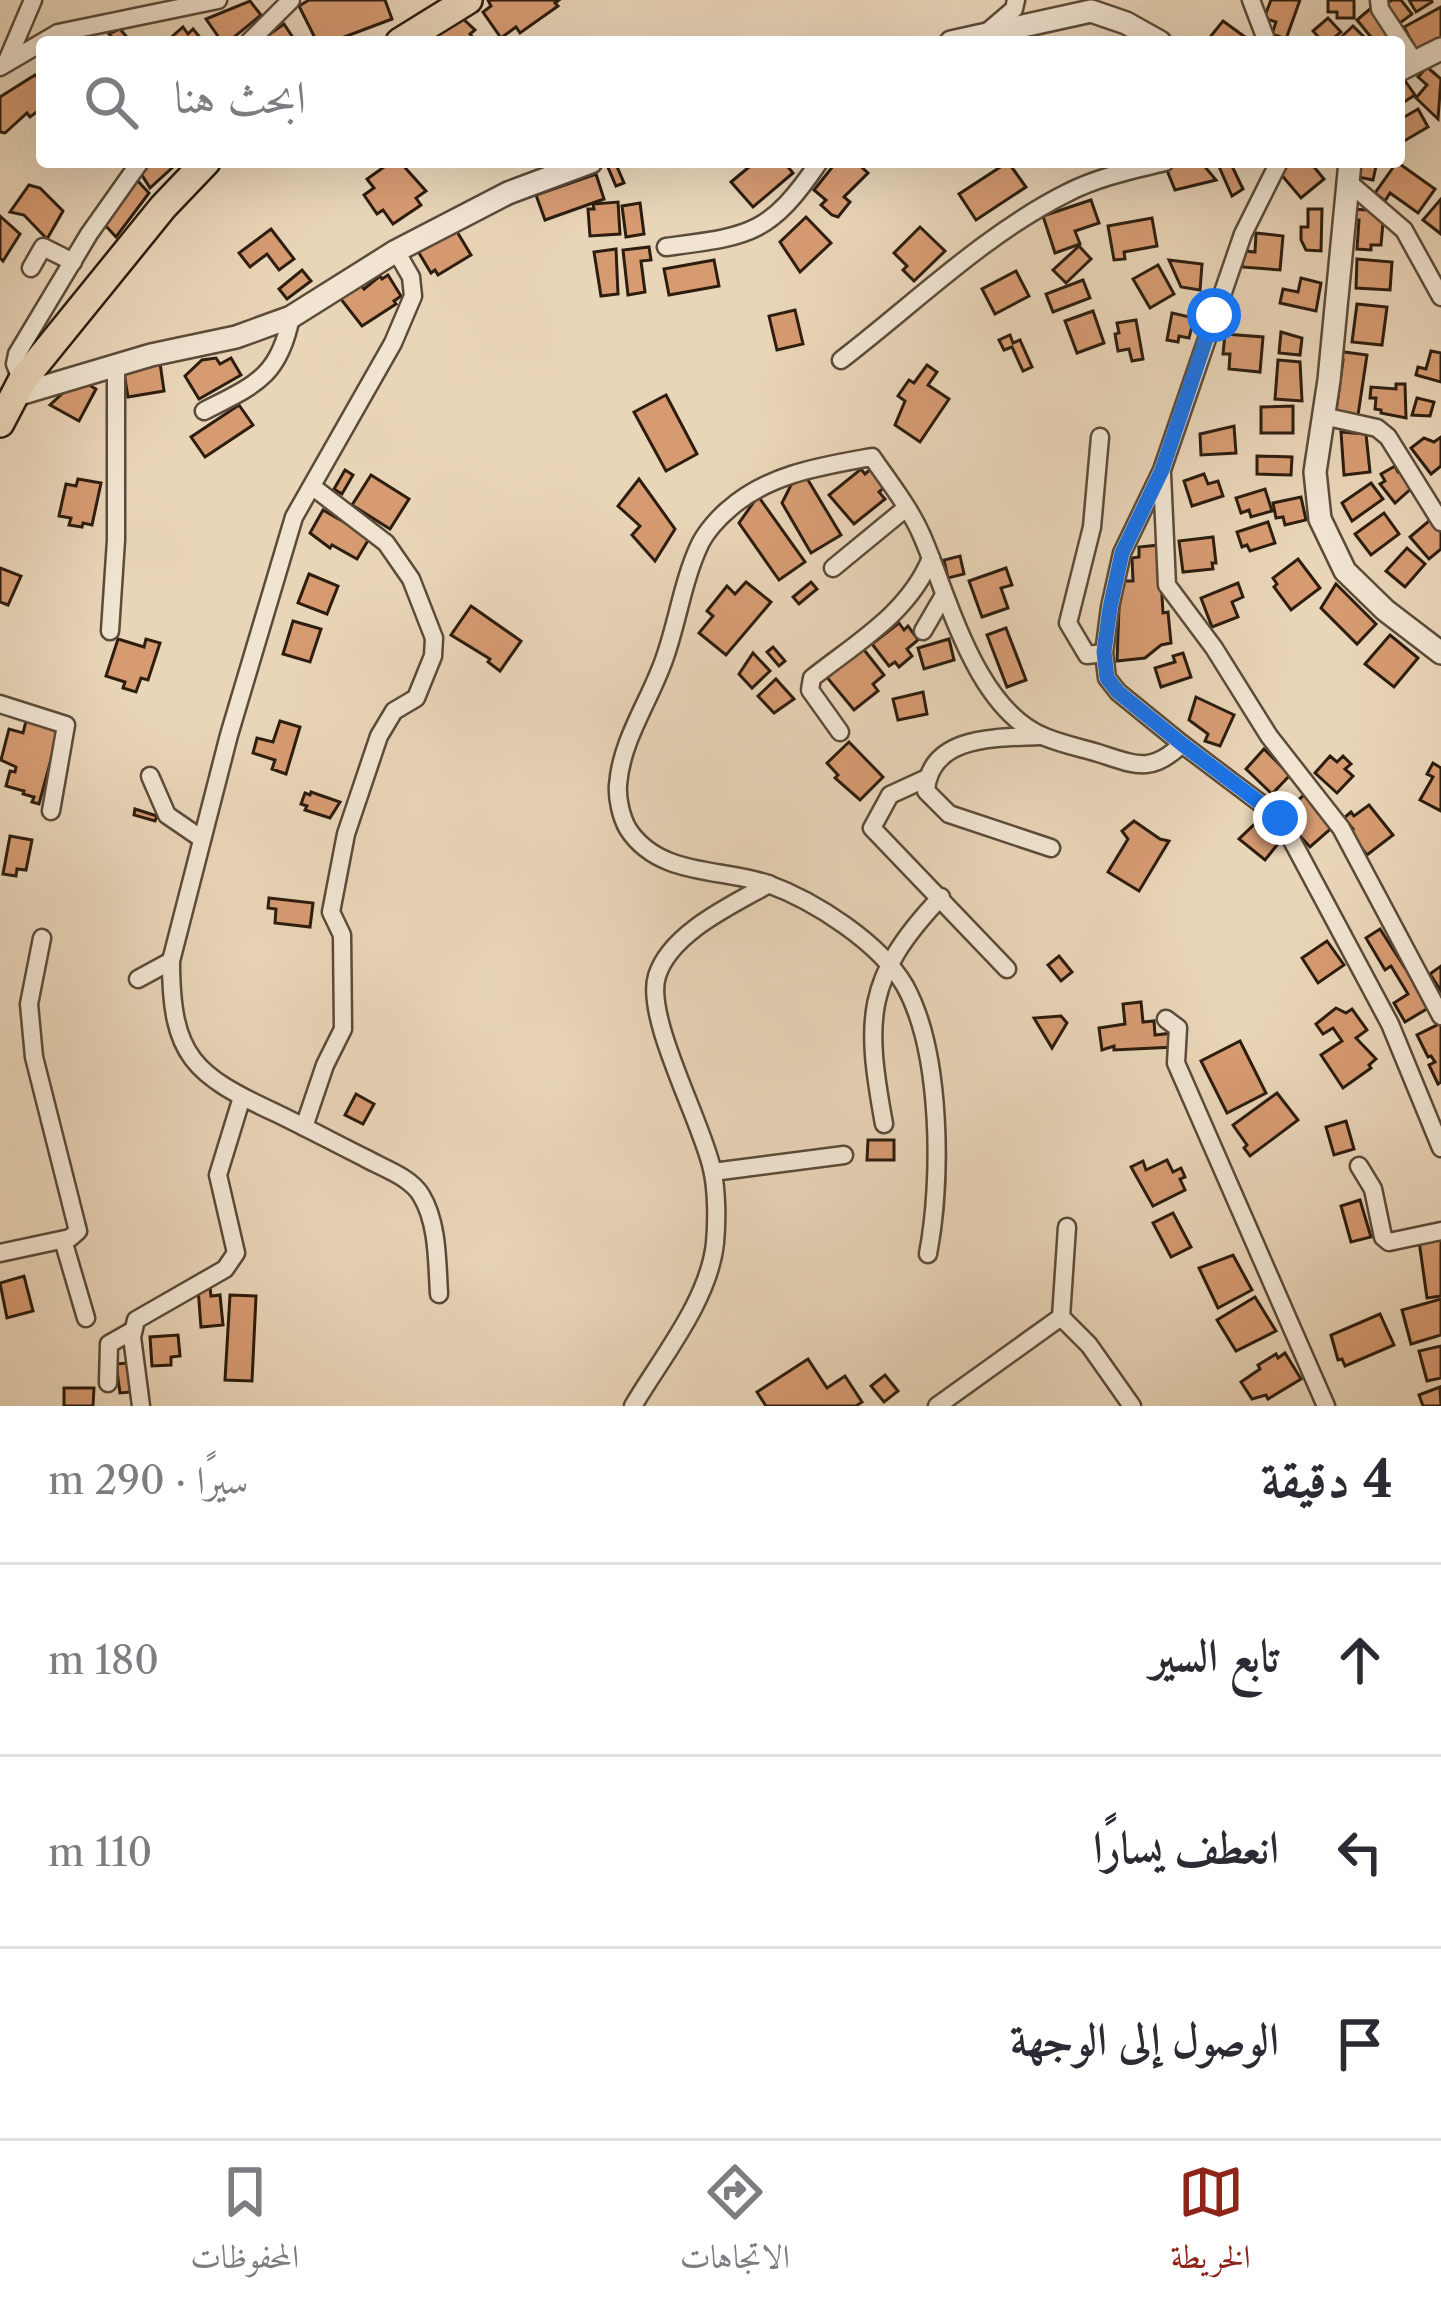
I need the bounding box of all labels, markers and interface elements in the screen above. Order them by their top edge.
search box [36,36,1405,168]
icon: search [78,69,144,135]
text: ابحث هنا [174,69,306,125]
route start [1187,288,1241,342]
route end [1253,791,1307,845]
text: 4 دقيقة [1261,1448,1393,1510]
text: سيرًا · 290 m [48,1456,249,1504]
text: تابع السير [1150,1627,1279,1683]
icon: ahead [1327,1627,1393,1693]
text: 180 m [48,1636,159,1684]
text: انعطف يسارًا [1093,1819,1279,1875]
icon: left [1327,1819,1393,1885]
text: 110 m [48,1828,152,1876]
text: الوصول إلى الوجهة [1010,2011,1279,2067]
icon: arrive [1327,2011,1393,2077]
tab: المحفوظات [190,2159,299,2289]
tab: الاتجاهات [680,2159,790,2289]
tab: الخريطة [1170,2159,1251,2289]

